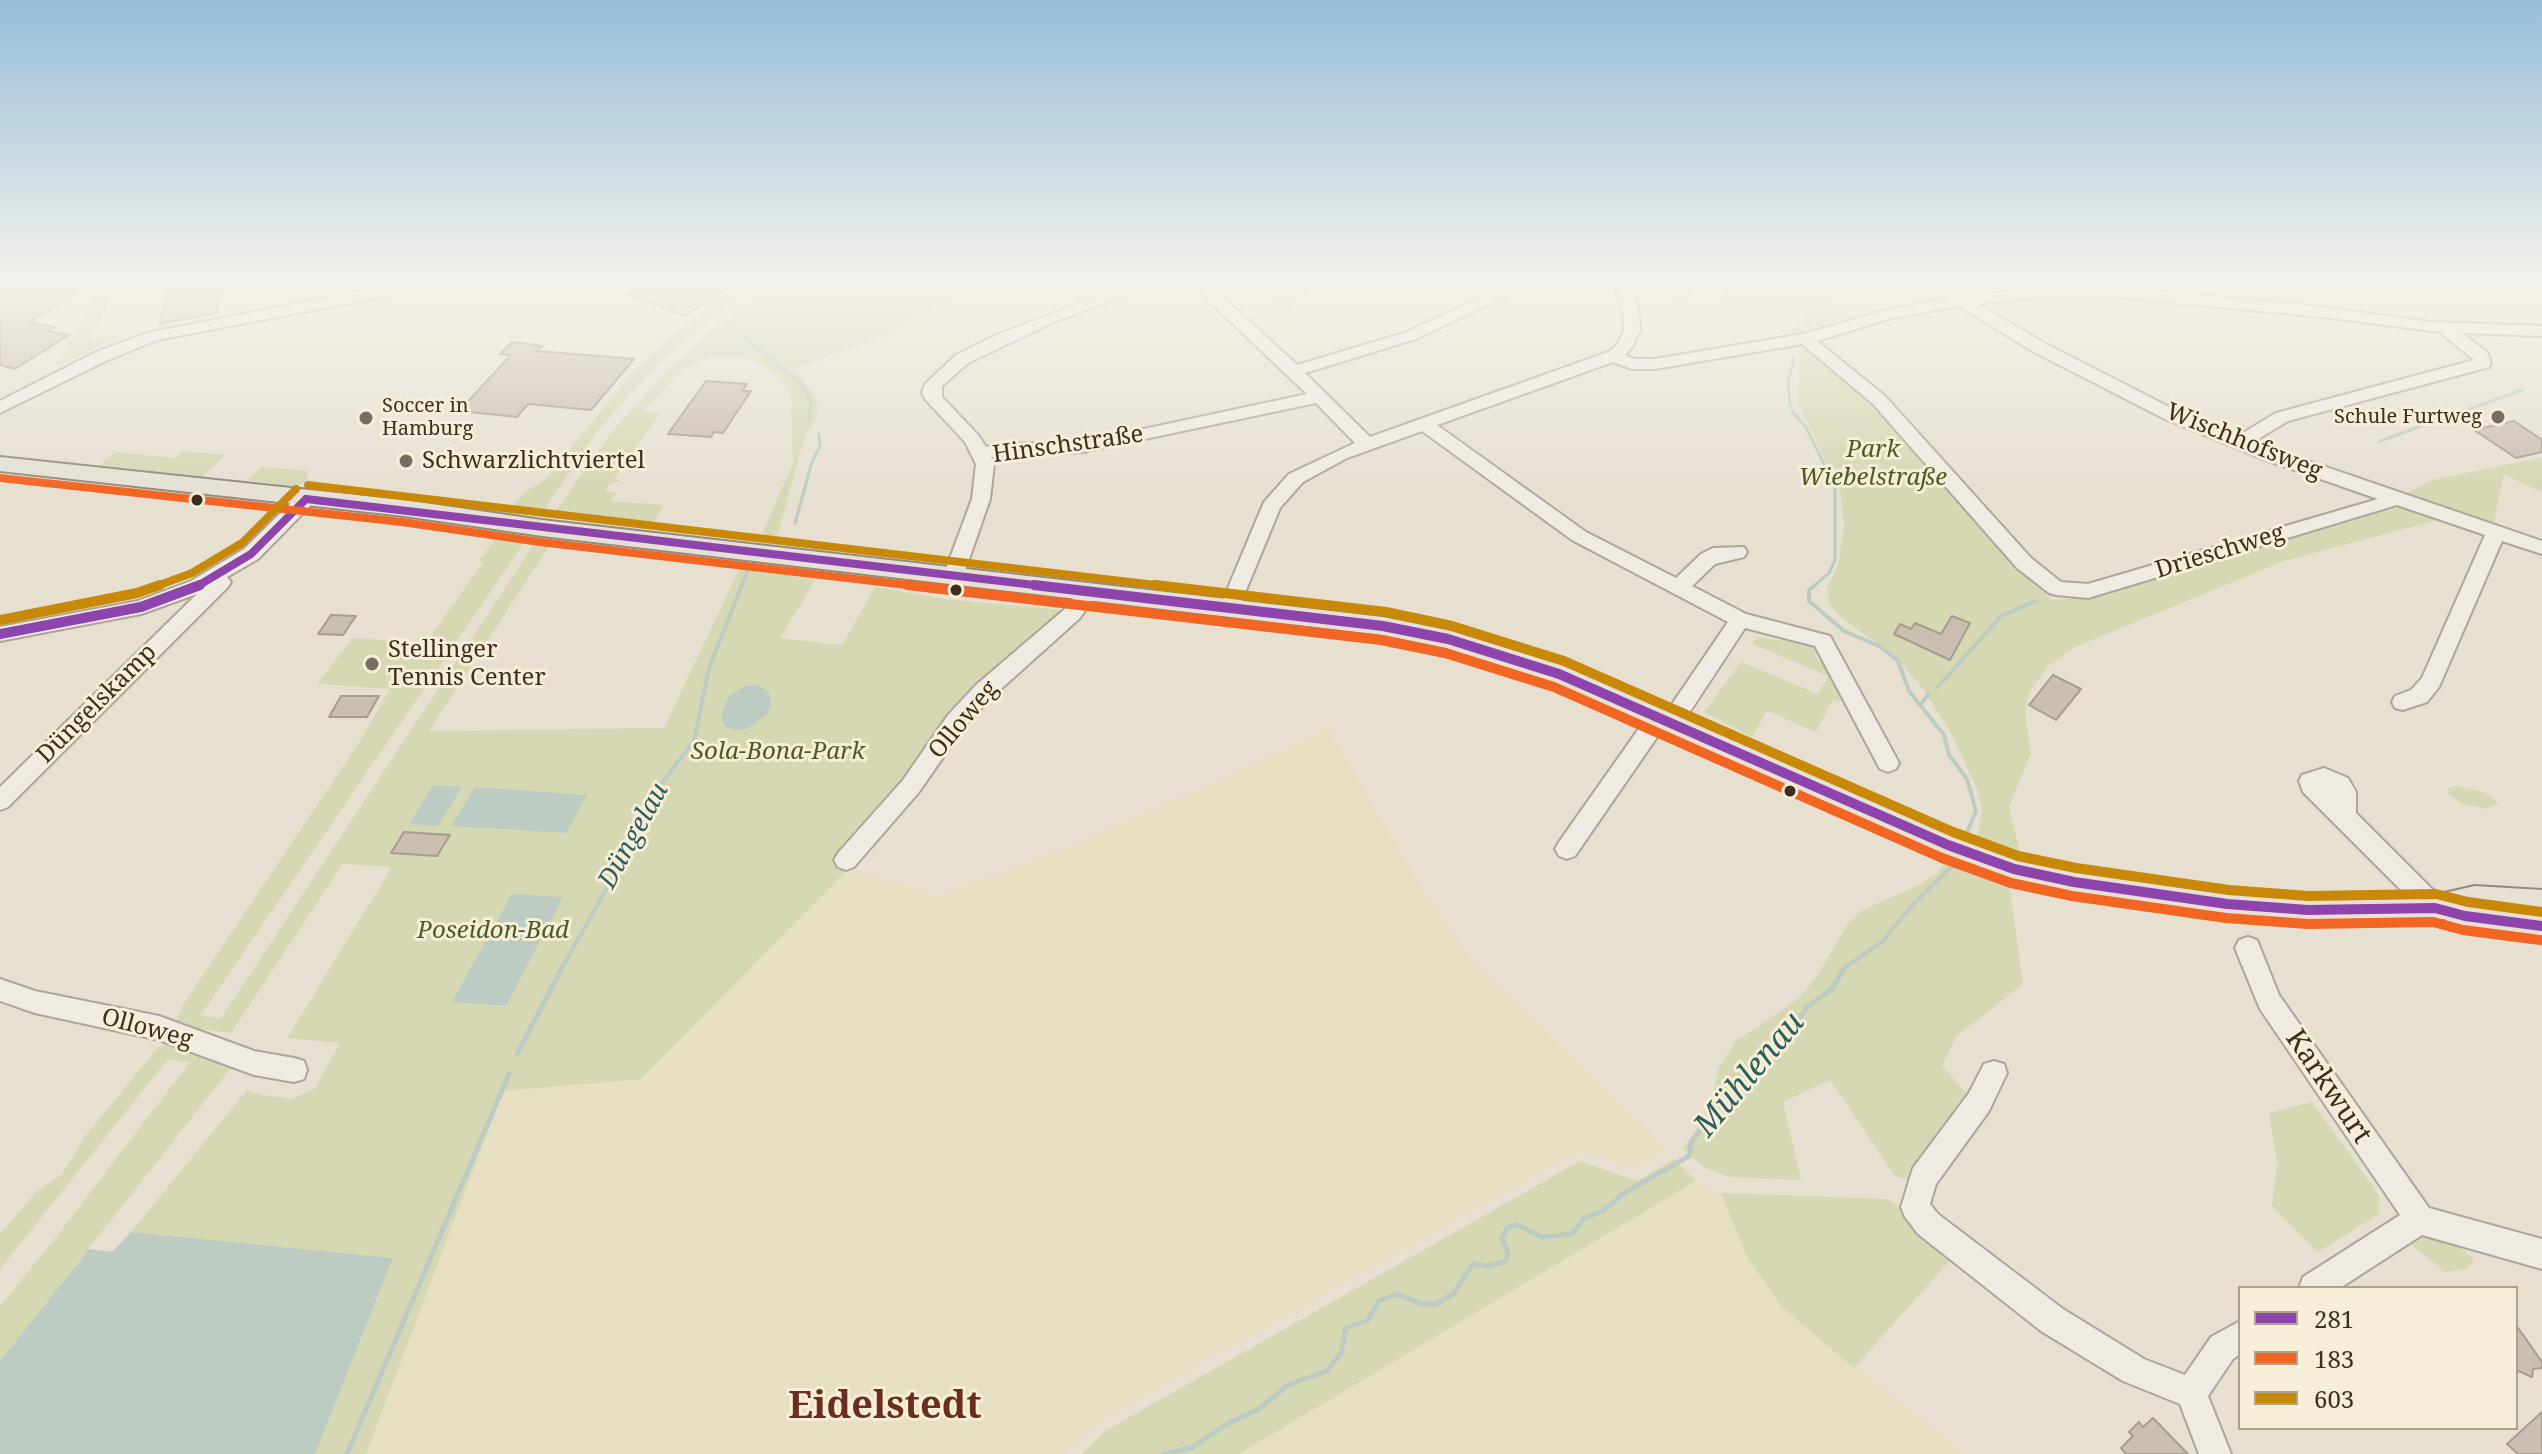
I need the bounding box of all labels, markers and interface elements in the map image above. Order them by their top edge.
place label: Soccer in Hamburg [382,394,473,441]
street label: Wischhofsweg [2162,398,2326,486]
place label: Schule Furtweg [2334,405,2482,429]
marker: Schule Furtweg [2489,408,2507,426]
marker: Soccer in Hamburg [357,409,375,427]
street label: Hinschstraße [991,420,1145,470]
park label: Park Wiebelstraße [1799,436,1947,492]
place label: Schwarzlichtviertel [422,447,645,475]
marker: Schwarzlichtviertel [397,452,415,470]
unlabelled marker [189,492,205,508]
street label: Drieschweg [2152,519,2288,585]
unlabelled marker [948,582,964,598]
place label: Stellinger Tennis Center [388,636,546,692]
street label: Düngelskamp [31,638,163,770]
marker: Stellinger Tennis Center [363,655,381,673]
street label: Olloweg [923,675,1005,765]
park label: Sola-Bona-Park [691,738,865,766]
water label: Düngelau [592,778,676,894]
unlabelled marker [1782,783,1798,799]
park label: Poseidon-Bad [417,917,569,945]
street label: Olloweg [98,1003,196,1055]
water label: Mühlenau [1687,1005,1813,1145]
street label: Karkwurt [2278,1024,2378,1150]
legend [2238,1286,2518,1430]
text: 281 [2314,1302,2354,1335]
text: 183 [2314,1342,2354,1375]
text: 603 [2314,1382,2354,1415]
district label: Eidelstedt [788,1384,982,1430]

